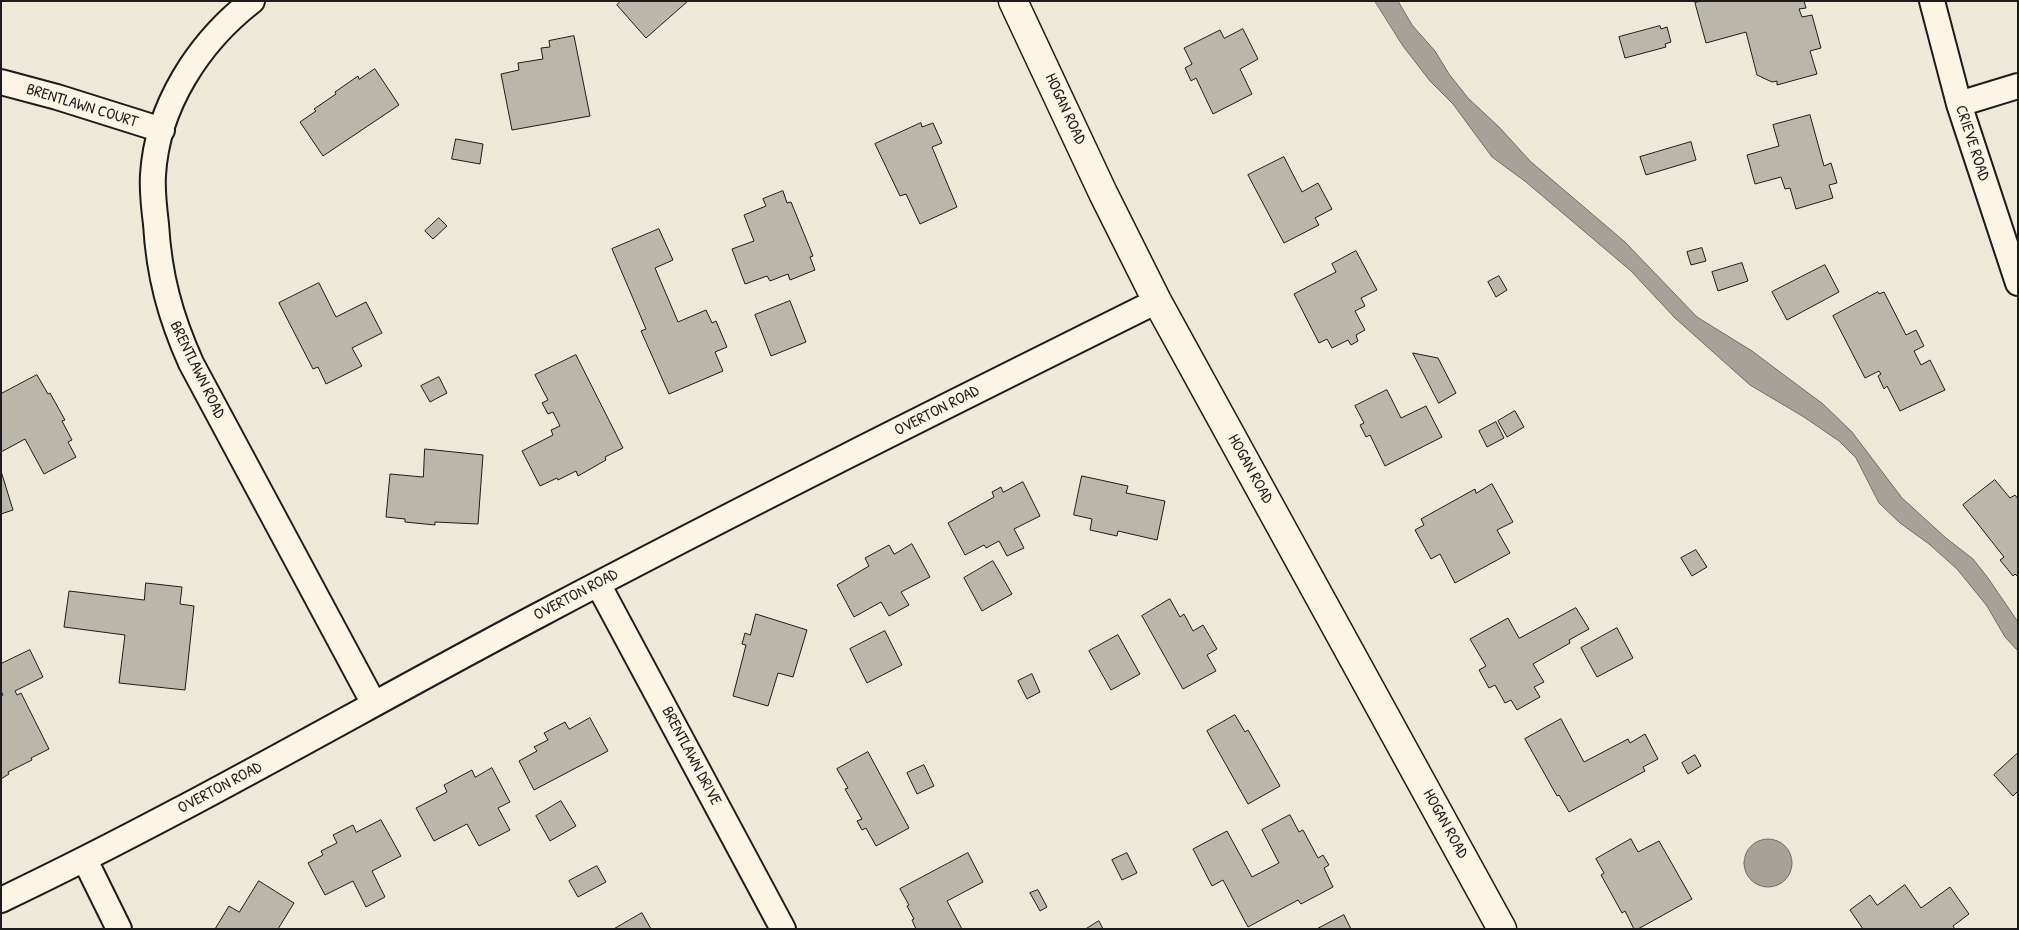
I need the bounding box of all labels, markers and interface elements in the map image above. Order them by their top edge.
street label: HOGAN ROAD [1040,71,1090,147]
street label: BRENTLAWN COURT [24,80,140,132]
street label: CRIEVE ROAD [1951,103,1993,183]
street label: BRENTLAWN ROAD [165,318,229,422]
street label: OVERTON ROAD [891,381,983,441]
street label: HOGAN ROAD [1223,431,1277,507]
street label: OVERTON ROAD [531,565,621,625]
street label: BRENTLAWN DRIVE [657,703,725,809]
street label: OVERTON ROAD [175,758,265,818]
street label: HOGAN ROAD [1418,786,1472,862]

